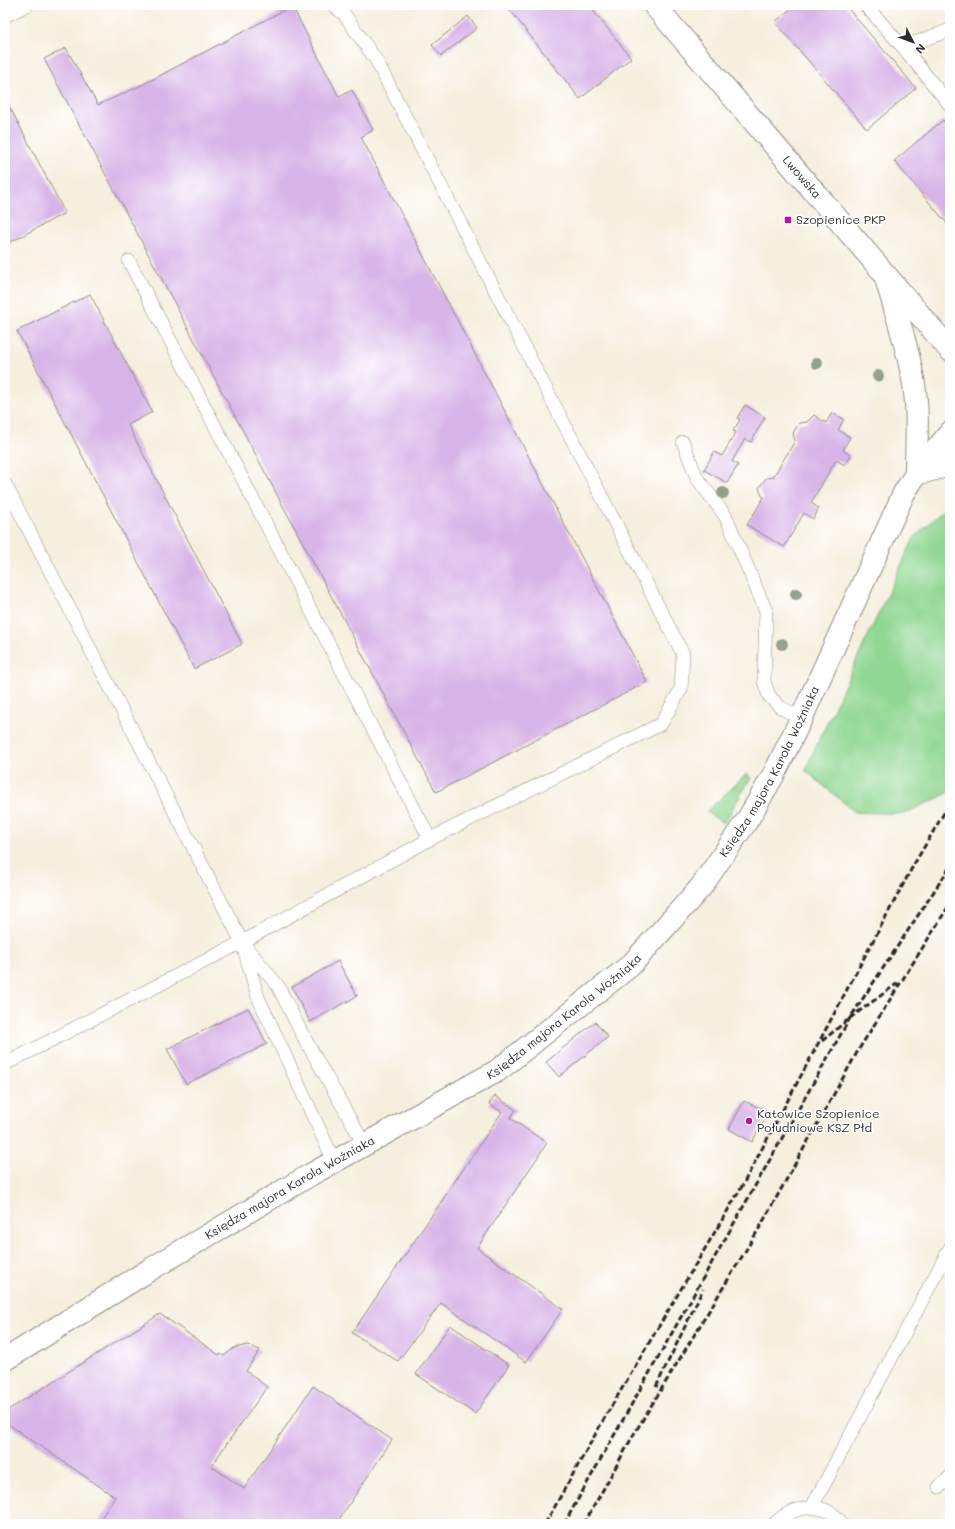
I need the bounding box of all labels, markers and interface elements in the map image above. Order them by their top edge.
north arrow [893,22,933,62]
text: N [912,41,929,57]
street label: Lwowska [780,152,825,201]
place label: Szopienice PKP [796,211,886,227]
marker: Szopienice PKP [783,215,793,225]
street label: Księdza majora Karola Woźniaka [715,683,822,860]
street label: Księdza majora Karola Woźniaka [483,950,644,1082]
place label: Katowice Szopienice Południowe KSZ Płd [757,1105,879,1135]
marker: Katowice Szopienice Południowe KSZ Płd [744,1116,754,1126]
street label: Księdza majora Karola Woźniaka [202,1132,377,1242]

